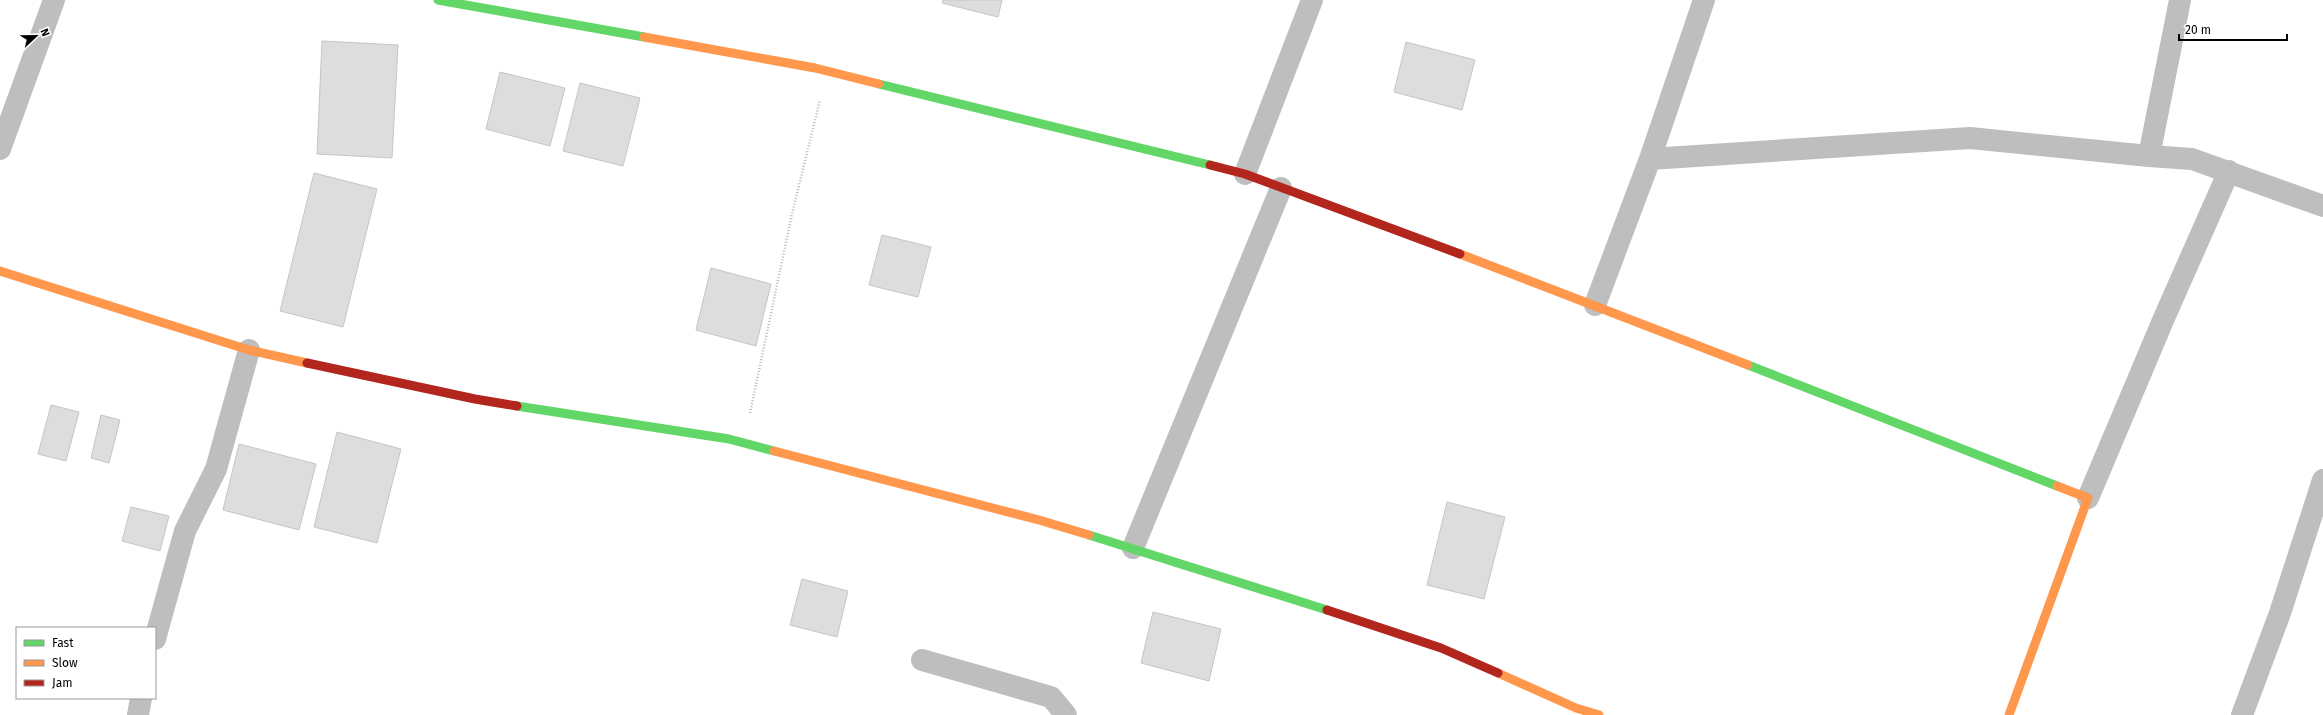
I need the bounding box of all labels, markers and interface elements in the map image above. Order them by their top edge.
north arrow [16,16,56,56]
scale bar [2179,16,2287,42]
text: 20 m [2185,23,2211,37]
text: N [37,27,52,38]
legend [16,627,156,699]
text: Fast [52,636,74,650]
text: Slow [52,656,78,670]
text: Jam [52,676,72,690]

